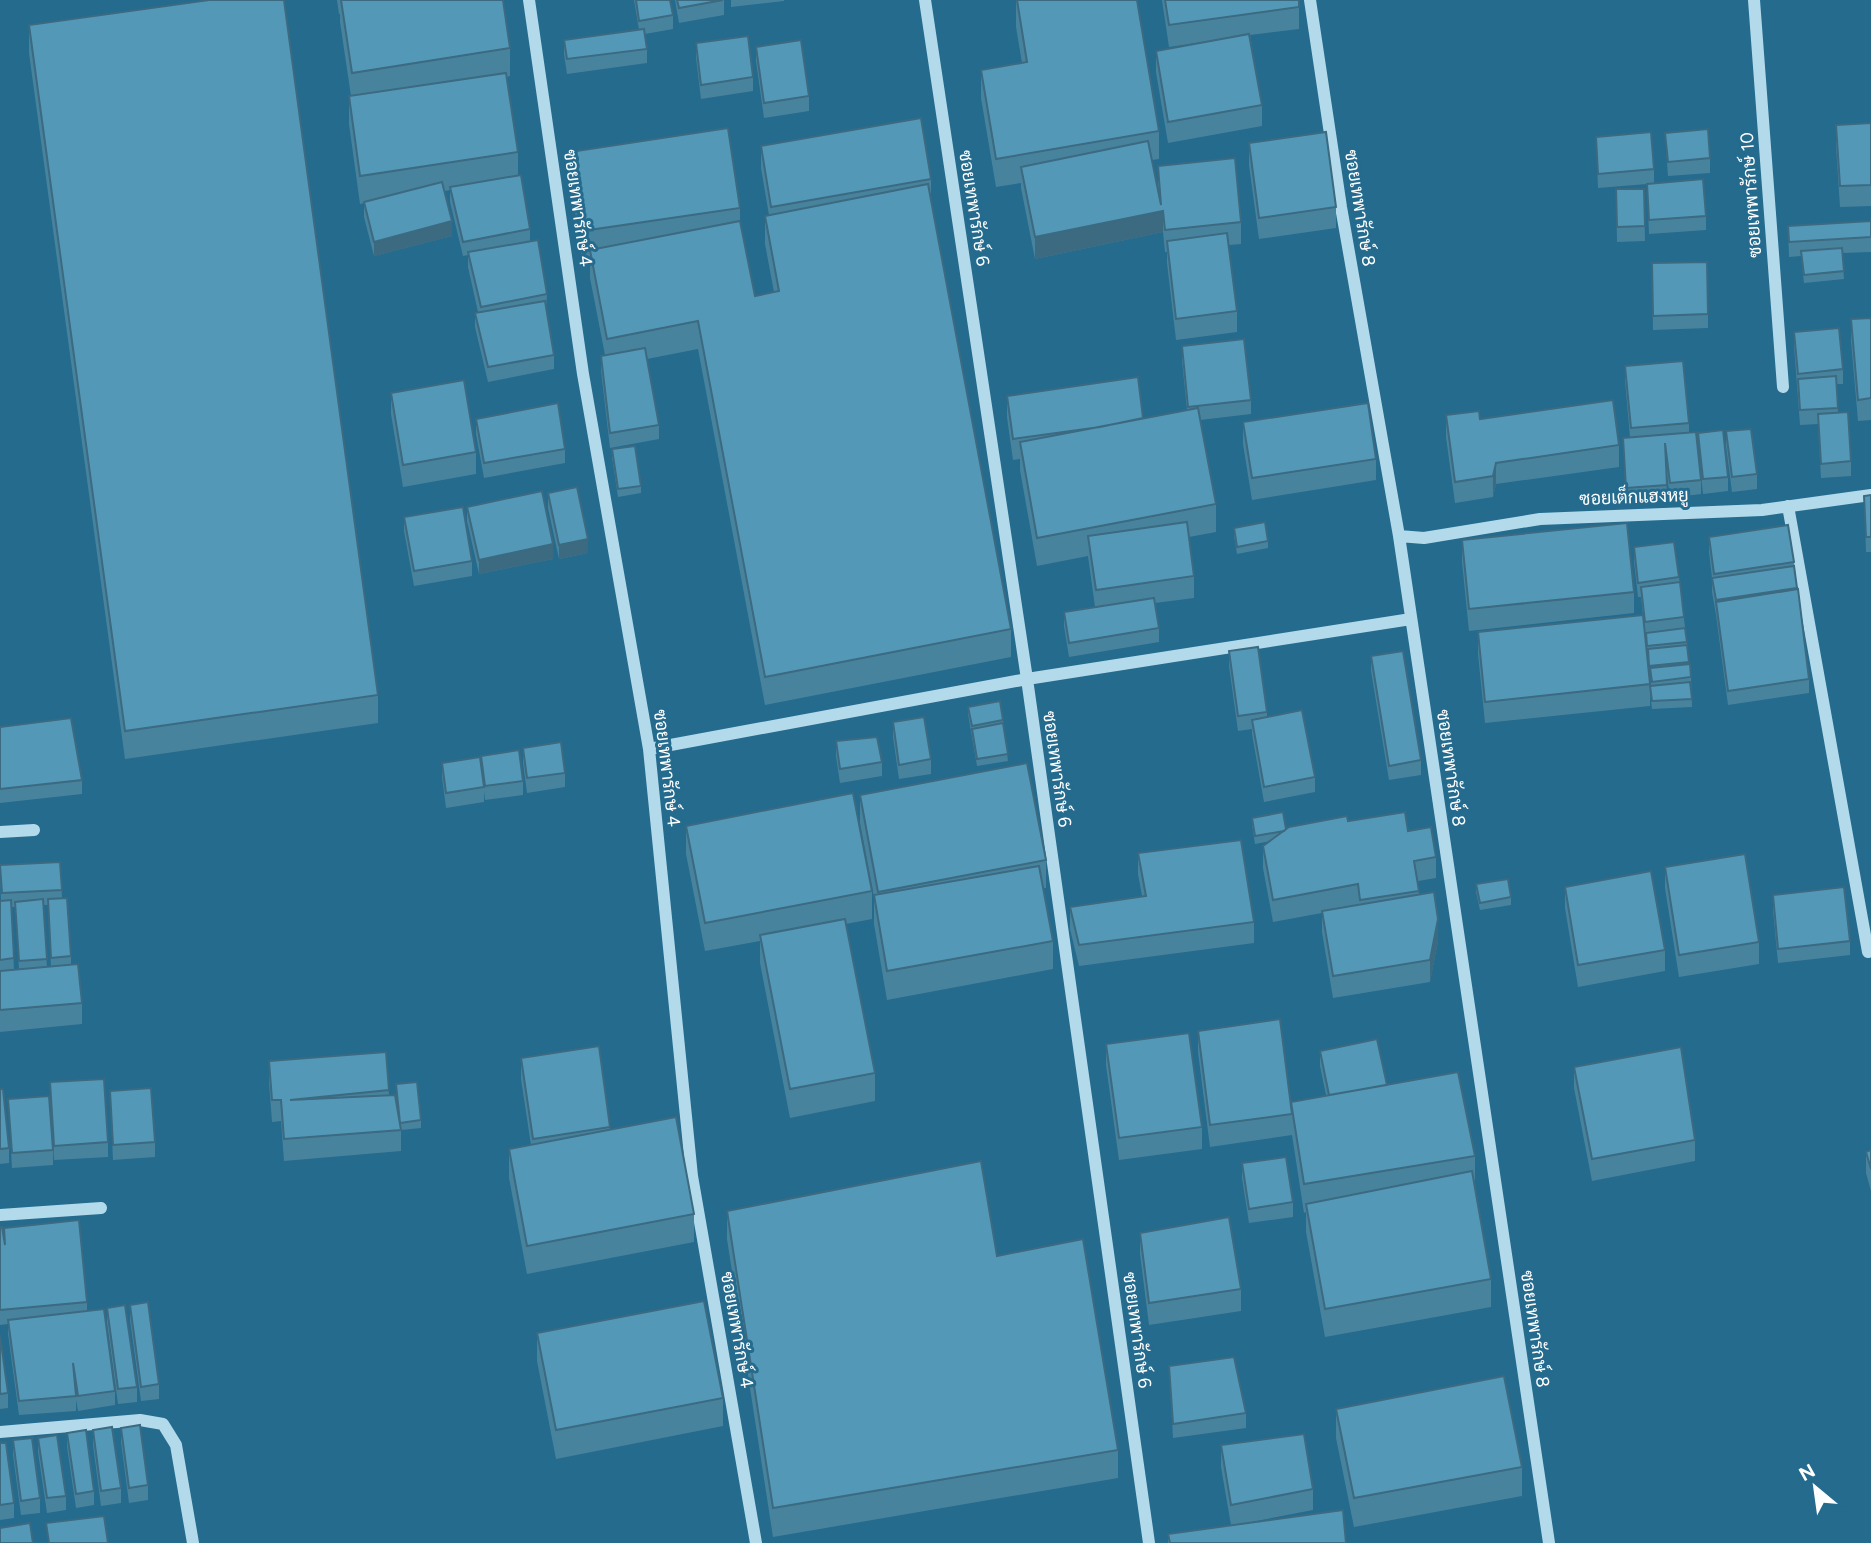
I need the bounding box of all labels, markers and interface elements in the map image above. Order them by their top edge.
street label: ซอยเทพารักษ์ 10 [1734,132,1766,259]
street label: ซอยเทพารักษ์ 4 [559,148,599,268]
street label: ซอยเทพารักษ์ 6 [954,148,996,267]
street label: ซอยเทพารักษ์ 8 [1340,148,1382,268]
street label: ซอยเต็กแฮงหยู [1579,481,1689,512]
street label: ซอยเทพารักษ์ 4 [649,708,687,828]
street label: ซอยเทพารักษ์ 8 [1432,708,1472,828]
street label: ซอยเทพารักษ์ 6 [1038,709,1078,828]
street label: ซอยเทพารักษ์ 8 [1516,1269,1556,1389]
street label: ซอยเทพารักษ์ 4 [716,1270,760,1390]
street label: ซอยเทพารักษ์ 6 [1118,1270,1158,1389]
north arrow [1780,1452,1850,1522]
text: N [1795,1459,1819,1486]

